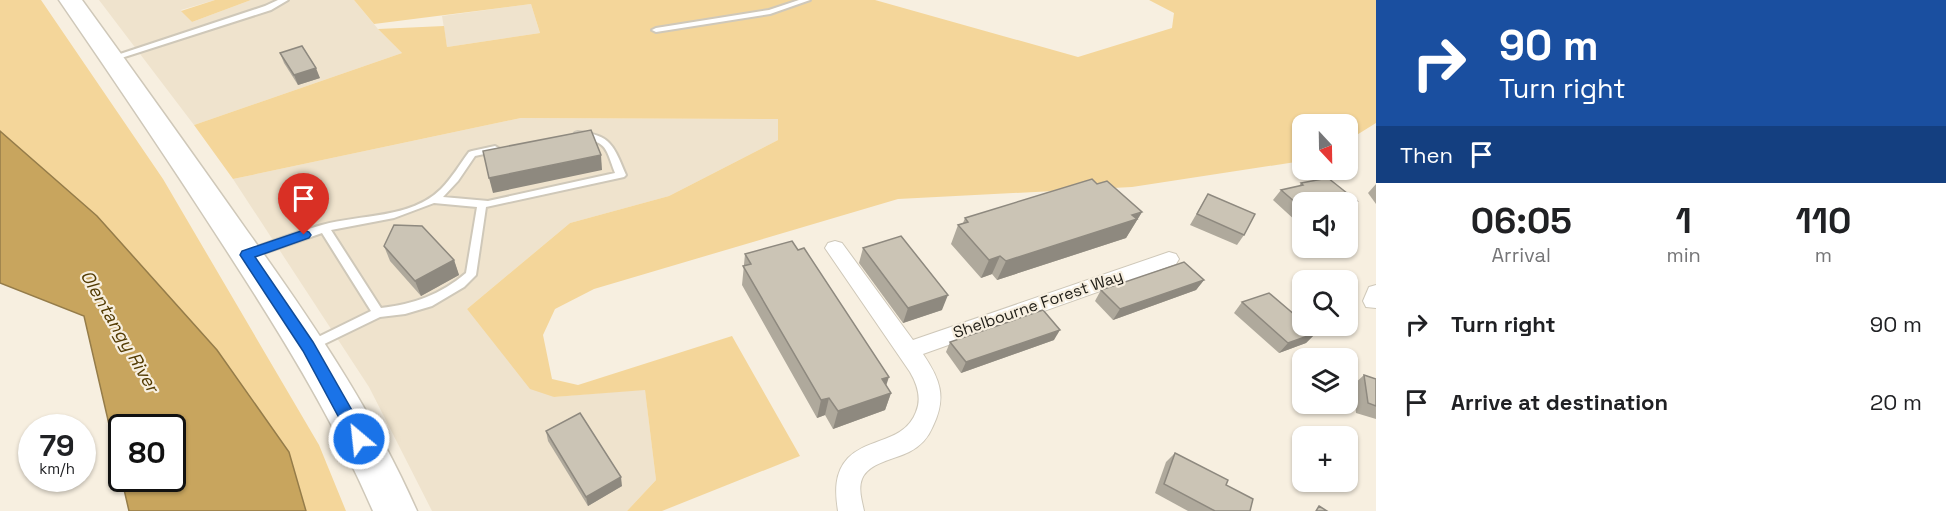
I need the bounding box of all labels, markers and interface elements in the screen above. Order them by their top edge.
text: 90 m [1499,19,1599,72]
icon: right [1400,24,1478,102]
text: Turn right [1499,71,1626,106]
north arrow [1292,114,1358,180]
map controls [1292,114,1358,492]
icon: arrive [1465,138,1498,171]
text: Then [1400,141,1453,169]
pin [278,173,329,235]
icon: arrive [287,182,320,215]
button: sound [1292,192,1358,258]
text: 06:05 [1471,198,1572,244]
text: 1 [1676,198,1692,244]
text: 110 [1795,198,1851,244]
text: Arrival [1492,242,1551,268]
text: min [1666,242,1701,268]
text: m [1815,242,1832,268]
street label: Shelbourne Forest Way [950,265,1126,343]
water label: Olentangy River [76,266,165,398]
button: search [1292,270,1358,336]
icon: right [1400,308,1433,341]
text: Turn right [1451,310,1556,338]
text: 90 m [1870,310,1922,338]
button: layers [1292,348,1358,414]
icon: arrive [1400,386,1433,419]
text: Arrive at destination [1451,388,1668,416]
text: 20 m [1870,388,1922,416]
position arrow [327,407,391,471]
speed limit sign: 80 [108,414,186,492]
text: 79 [39,426,75,465]
button: + [1292,426,1358,492]
text: km/h [39,459,75,478]

